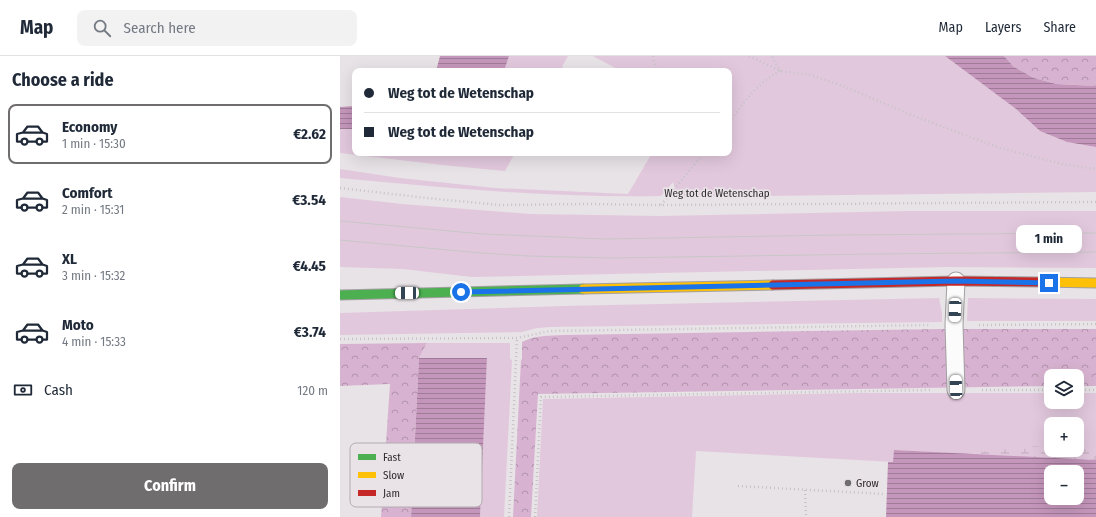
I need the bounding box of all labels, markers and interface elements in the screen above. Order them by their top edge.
search box [77,10,357,46]
text: Map [20,16,53,39]
icon: search [91,17,113,39]
text: Search here [123,19,196,37]
text: Map [939,19,963,36]
text: Layers [985,19,1021,36]
text: Share [1043,19,1076,36]
text: Choose a ride [12,69,114,91]
text: Weg tot de Wetenschap [388,84,534,102]
icon: car [14,116,50,152]
text: Economy [62,118,117,136]
text: Weg tot de Wetenschap [388,123,534,141]
text: €2.62 [293,125,326,143]
text: 1 min · 15:30 [62,136,126,151]
icon: car [14,182,50,218]
text: Comfort [62,184,113,202]
street label: Weg tot de Wetenschap [664,187,770,200]
text: €3.54 [292,191,326,209]
text: 2 min · 15:31 [62,202,124,217]
callout: 1 min [1016,225,1082,253]
text: 1 min [1035,231,1063,246]
icon: car [14,248,50,284]
text: XL [62,250,77,268]
text: €4.45 [293,257,326,275]
text: 3 min · 15:32 [62,268,125,283]
route end [1040,274,1058,292]
route start [452,283,470,301]
car [395,287,419,299]
car [949,298,961,322]
icon: car [14,314,50,350]
text: Moto [62,316,94,334]
text: €3.74 [294,323,326,341]
text: 4 min · 15:33 [62,334,126,349]
map controls [1044,369,1084,505]
button: layers [1044,369,1084,409]
car [950,375,962,399]
icon: cash [12,379,34,401]
text: Cash [44,381,73,399]
text: 120 m [297,383,328,398]
button: + [1044,417,1084,457]
legend [350,443,482,507]
text: Fast [383,451,401,464]
button: Confirm [12,463,328,509]
button: − [1044,465,1084,505]
text: Slow [383,469,404,482]
place label: Grow [856,477,879,490]
marker: Grow [843,478,853,488]
text: Jam [383,487,400,500]

